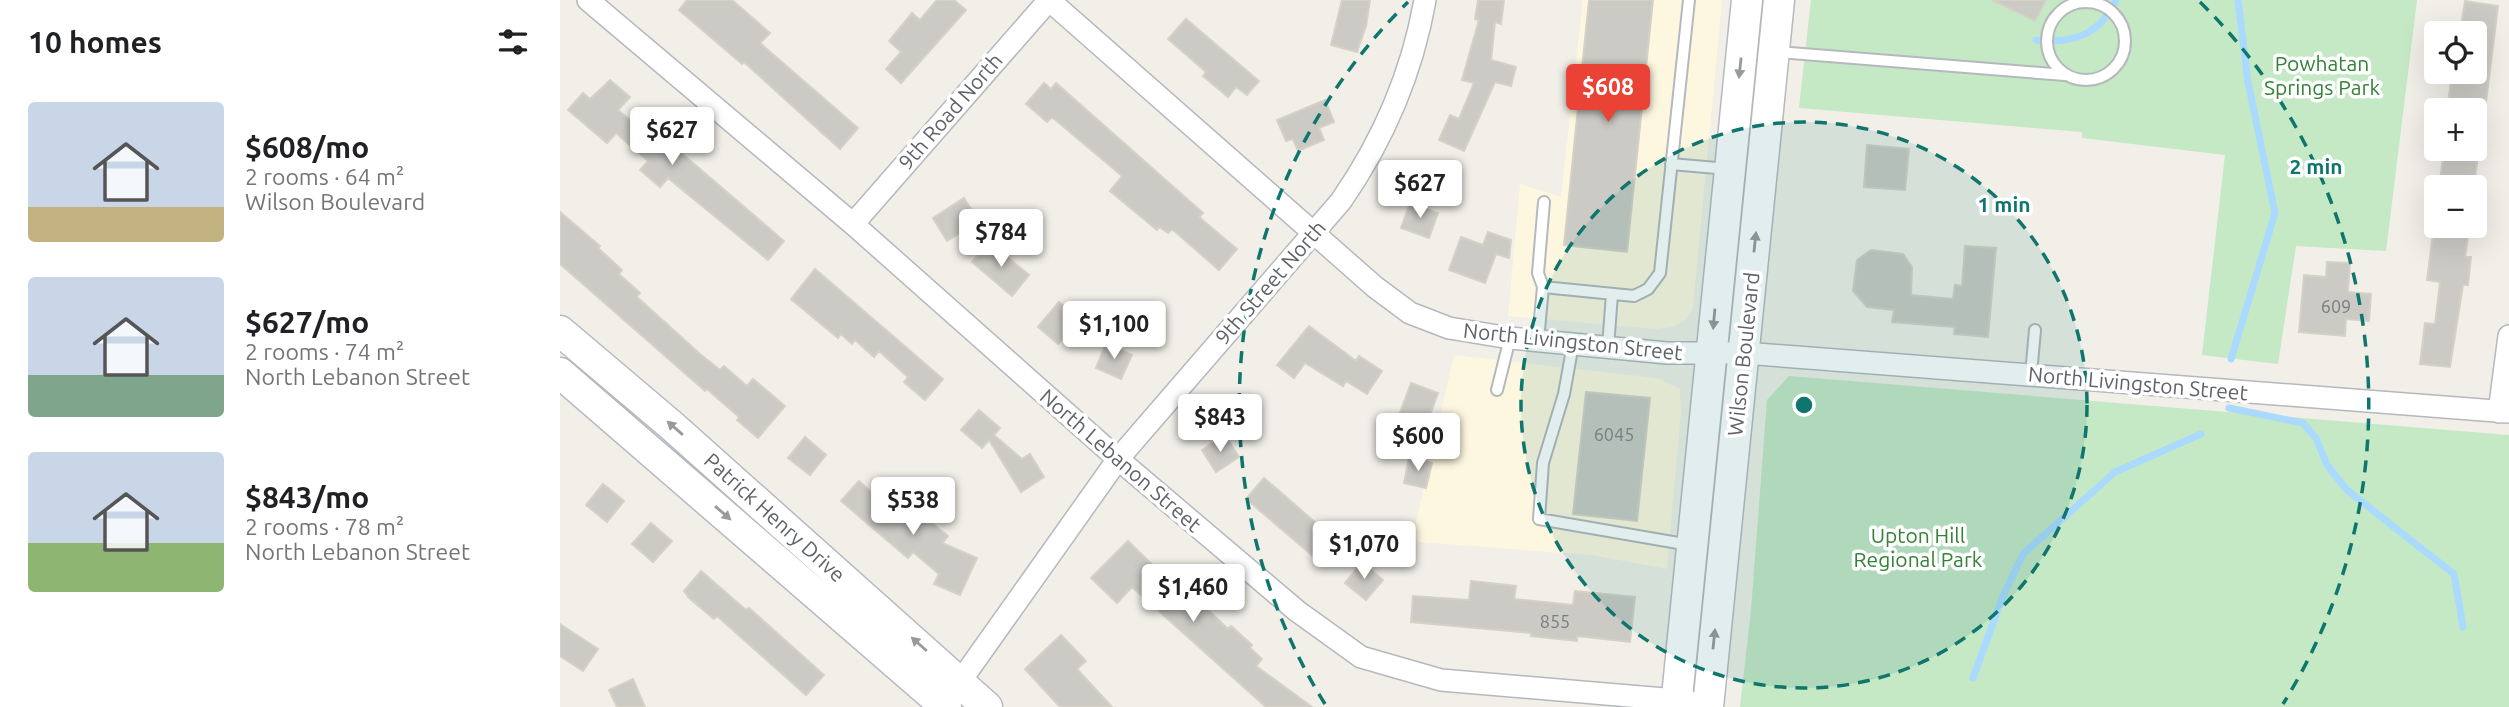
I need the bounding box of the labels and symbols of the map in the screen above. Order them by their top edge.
street label: 9th Road North [893,48,1007,174]
park label: Powhatan Springs Park [2264,51,2380,99]
one-way arrow [1734,57,1745,79]
pin: $608 [1567,64,1649,124]
pin: $627 [631,108,713,167]
text: 2 min [2289,154,2343,178]
pin: $627 [1379,160,1461,220]
text: 1 min [1977,192,2031,216]
pin: $784 [960,210,1042,269]
street label: 9th Street North [1210,215,1330,349]
one-way arrow [1750,231,1761,253]
street label: Wilson Boulevard [1722,271,1764,437]
house number: 609 [2321,296,2351,316]
pin: $1,100 [1057,302,1171,361]
one-way arrow [1708,308,1719,330]
street label: North Livingston Street [1462,318,1684,364]
street label: North Livingston Street [2027,361,2249,405]
street label: North Lebanon Street [1036,384,1206,536]
centre of rings [1792,393,1816,417]
pin: $843 [1179,394,1261,454]
pin: $600 [1377,414,1459,473]
one-way arrow [666,420,684,436]
house number: 6045 [1594,424,1634,444]
street label: Patrick Henry Drive [700,448,850,586]
pin: $538 [872,477,954,537]
one-way arrow [714,505,732,521]
pin: $1,070 [1307,522,1421,581]
park label: Upton Hill Regional Park [1854,523,1983,571]
pin: $1,460 [1136,564,1250,624]
house number: 855 [1540,611,1570,631]
one-way arrow [1709,628,1720,650]
one-way arrow [910,637,927,652]

